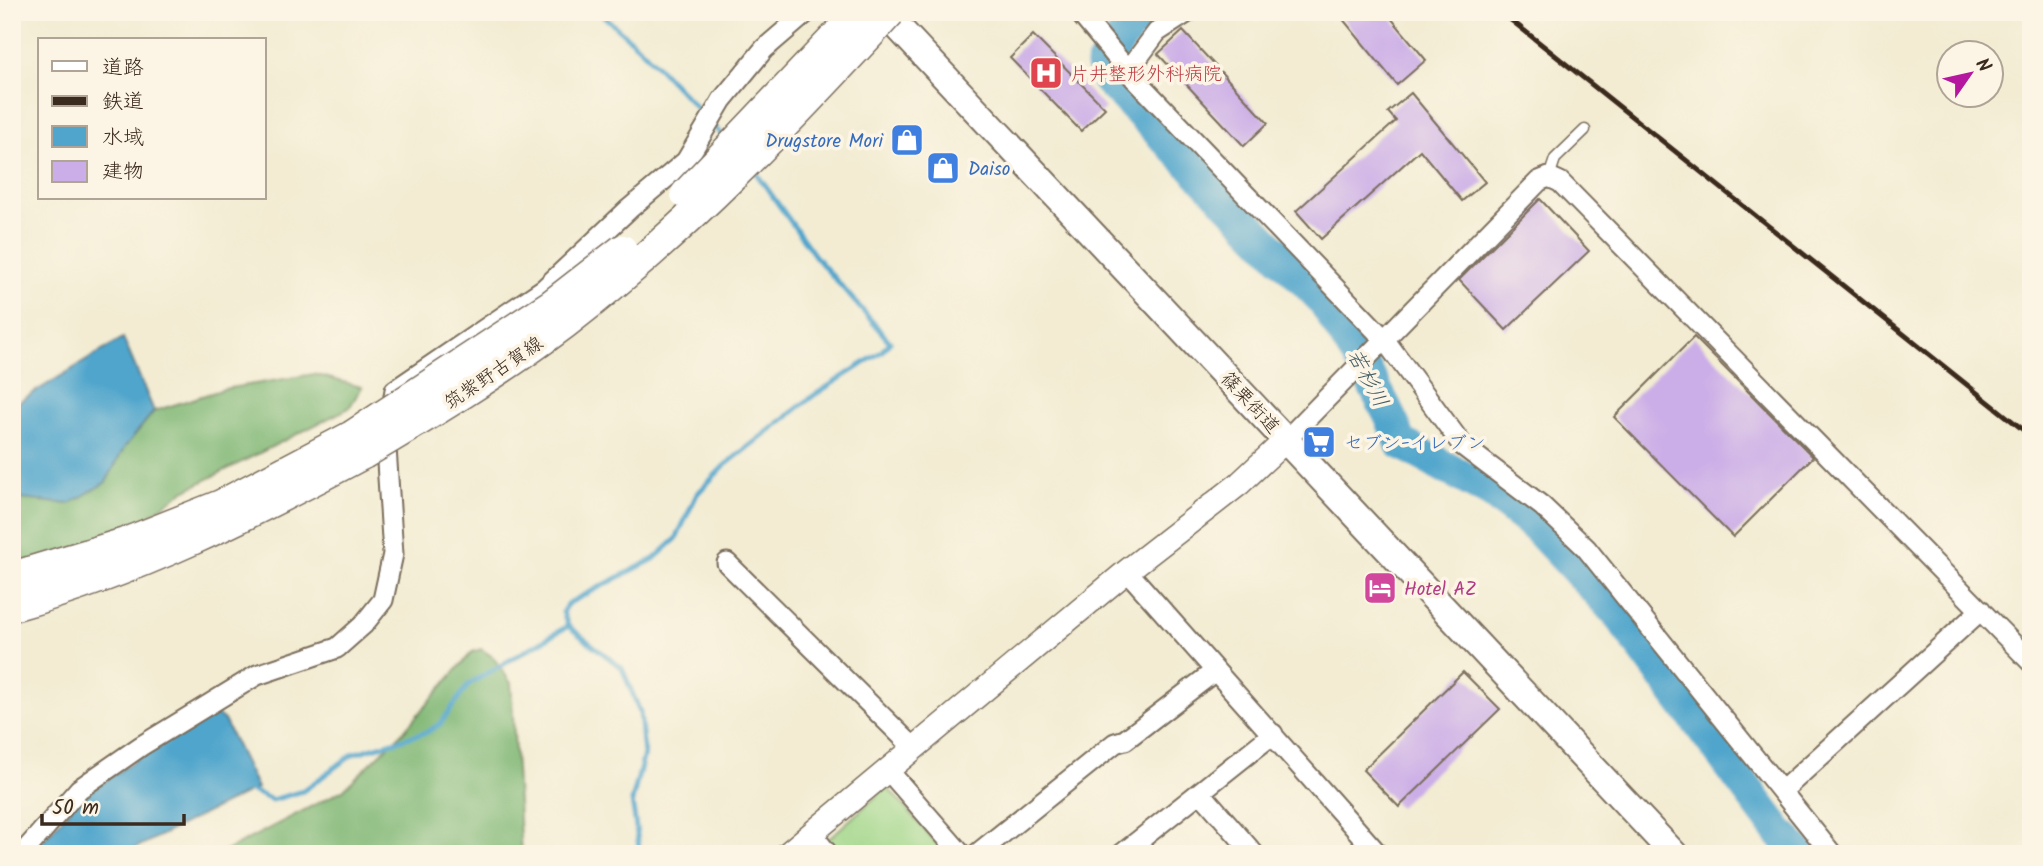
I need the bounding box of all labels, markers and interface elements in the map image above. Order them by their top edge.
legend [38,38,266,200]
north arrow [1934,38,2004,108]
text: 道路 [102,52,144,85]
text: N [1967,52,1998,79]
hospital icon: 片井整形外科病院 [1027,54,1065,92]
place label: 片井整形外科病院 [1070,60,1222,90]
text: 鉄道 [102,86,144,119]
shop icon: Drugstore Mori [888,121,926,159]
text: 水域 [102,122,144,155]
place label: Drugstore Mori [765,127,884,157]
shop icon: Daiso [924,149,962,187]
place label: Daiso [968,155,1010,185]
text: 建物 [102,156,144,189]
street label: 筑紫野古賀線 [438,329,550,418]
water label: 若杉川 [1337,343,1396,414]
street label: 篠栗街道 [1213,365,1286,441]
supermarket icon: セブン-イレブン [1300,423,1338,461]
place label: セブン-イレブン [1344,429,1486,459]
hotel icon: Hotel AZ [1361,569,1399,607]
place label: Hotel AZ [1404,575,1477,605]
scale bar [42,782,184,826]
text: 50 m [52,792,99,825]

